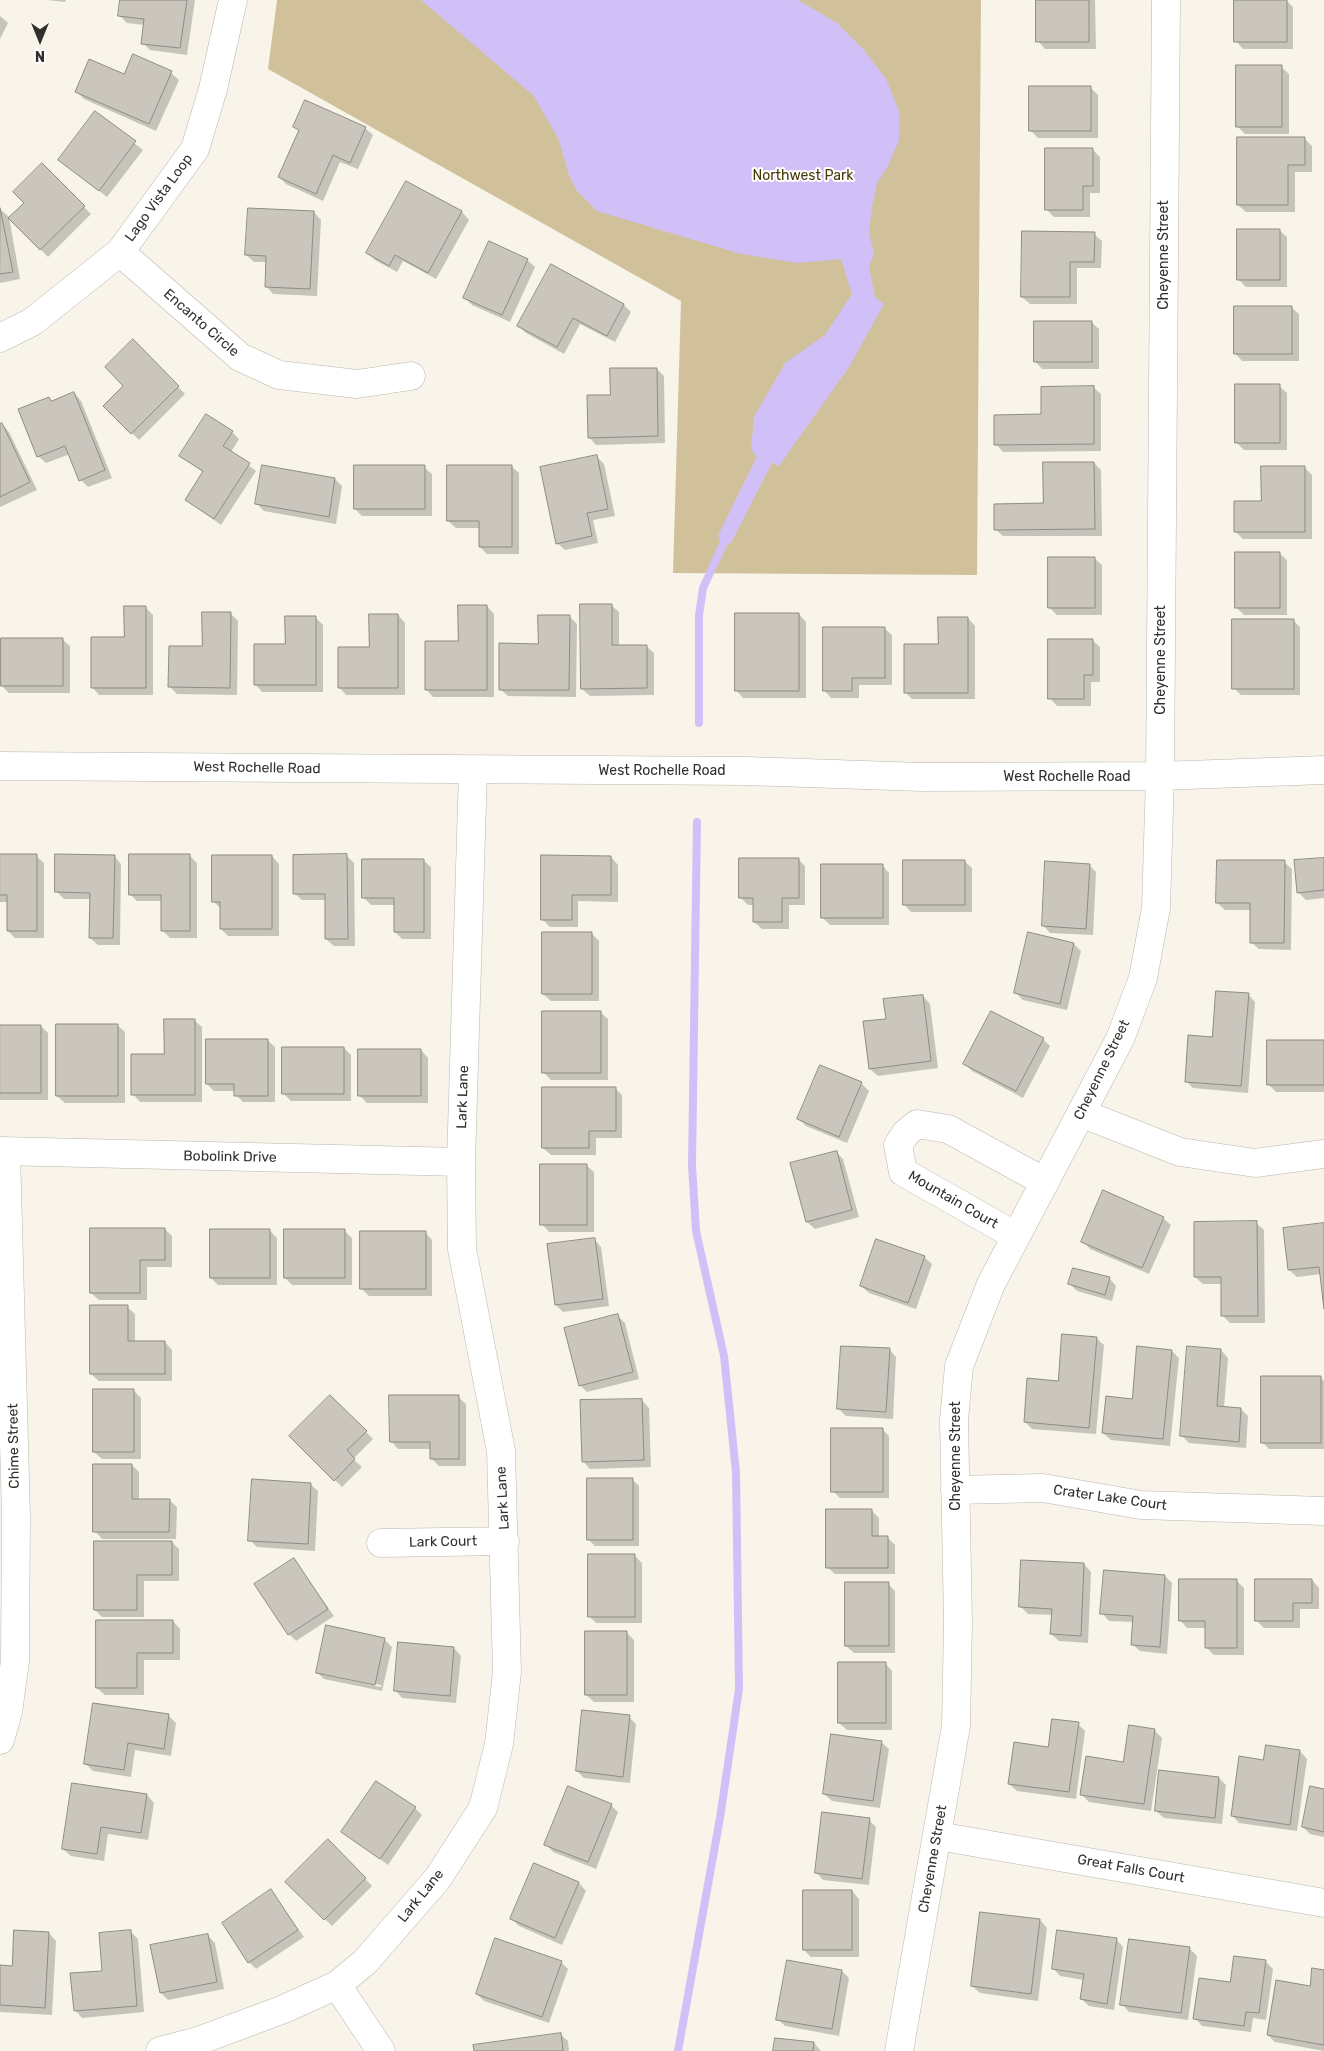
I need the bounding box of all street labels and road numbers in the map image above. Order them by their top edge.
street label: Lago Vista Loop [122,151,196,245]
street label: Cheyenne Street [1156,200,1172,310]
street label: Encanto Circle [160,286,242,360]
street label: Cheyenne Street [1153,605,1169,715]
street label: West Rochelle Road [193,758,321,778]
street label: West Rochelle Road [598,763,726,779]
street label: West Rochelle Road [1003,769,1131,785]
street label: Cheyenne Street [1070,1017,1134,1123]
street label: Lark Lane [453,1065,473,1129]
street label: Bobolink Drive [183,1148,277,1166]
street label: Mountain Court [905,1167,1001,1233]
street label: Cheyenne Street [948,1401,964,1511]
street label: Chime Street [5,1403,23,1489]
street label: Lark Lane [493,1466,513,1530]
street label: Crater Lake Court [1052,1482,1168,1514]
street label: Lark Court [409,1533,477,1551]
street label: Cheyenne Street [915,1804,951,1914]
street label: Great Falls Court [1076,1851,1186,1887]
street label: Lark Lane [394,1866,448,1926]

